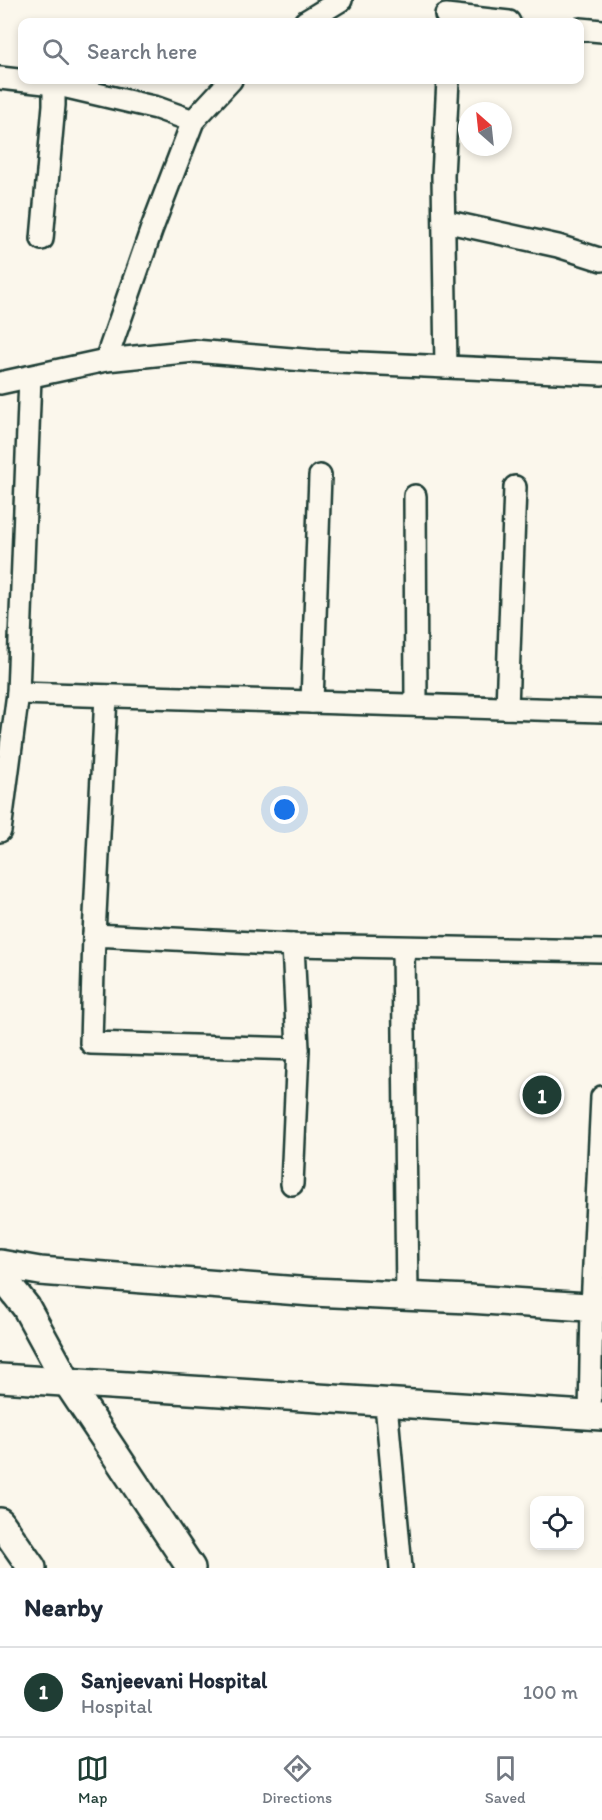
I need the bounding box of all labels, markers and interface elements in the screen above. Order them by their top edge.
search box [18,18,584,84]
icon: search [39,35,72,68]
text: Search here [87,38,197,65]
north arrow [458,102,512,156]
your location [270,795,299,824]
pin: 1 [522,1072,562,1118]
map controls [530,1496,584,1550]
button: locate [530,1496,584,1550]
text: Nearby [24,1591,103,1623]
text: Sanjeevani Hospital [81,1667,267,1694]
text: 1 [39,1680,48,1704]
text: 100 m [523,1680,578,1704]
text: Hospital [81,1694,153,1718]
tab: Map [76,1752,109,1807]
tab: Directions [262,1752,332,1807]
tab: Saved [485,1752,526,1807]

